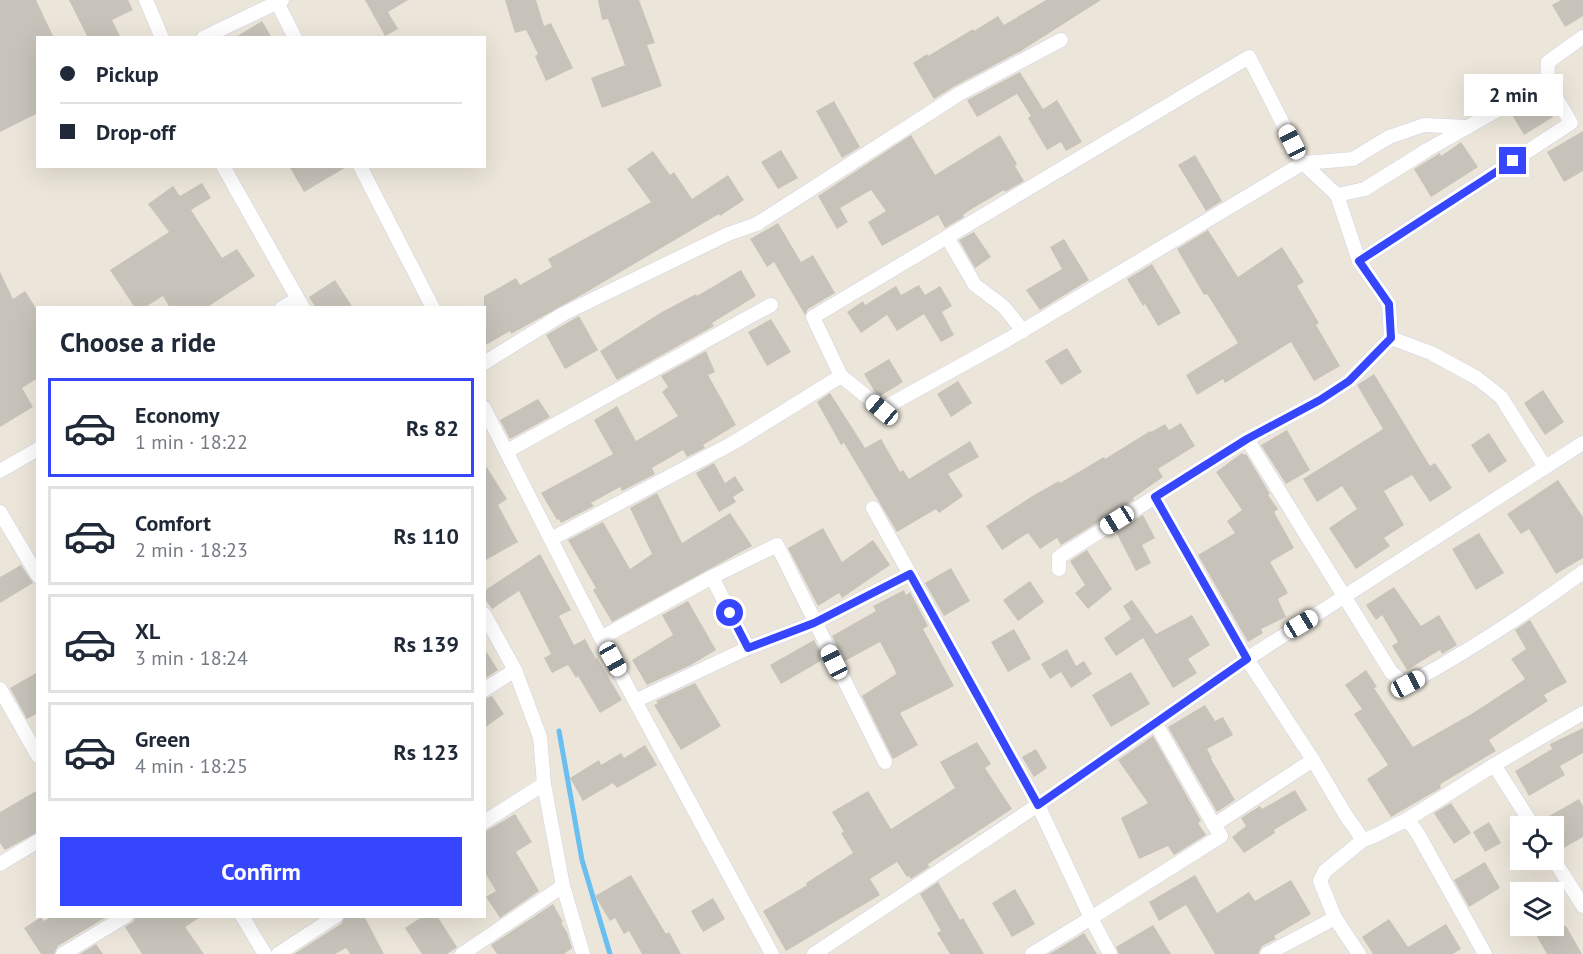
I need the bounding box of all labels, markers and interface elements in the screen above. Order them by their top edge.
text: Pickup [96,60,159,88]
callout: 2 min [1464,74,1562,116]
text: 2 min [1489,82,1538,108]
text: Drop-off [96,118,175,146]
car [1276,122,1308,162]
route end [1499,147,1526,174]
text: Choose a ride [60,325,216,359]
car [862,392,902,428]
icon: car [63,401,117,455]
text: Economy [135,401,219,429]
text: Rs 82 [406,414,459,442]
text: 1 min · 18:22 [135,429,248,455]
car [1097,503,1137,537]
icon: car [63,509,117,563]
text: Comfort [135,509,211,537]
text: Rs 110 [393,522,459,550]
text: 2 min · 18:23 [135,537,248,563]
route start [716,599,743,626]
car [1281,607,1321,641]
icon: car [63,617,117,671]
text: XL [135,617,160,645]
text: Rs 139 [393,630,459,658]
car [596,639,630,679]
car [818,642,850,682]
text: 3 min · 18:24 [135,645,248,671]
car [1388,668,1428,700]
icon: car [63,725,117,779]
text: Green [135,725,190,753]
text: Rs 123 [393,738,459,766]
text: 4 min · 18:25 [135,753,248,779]
map controls [1510,816,1564,936]
button: locate [1510,816,1564,870]
button: Confirm [60,837,462,906]
button: layers [1510,882,1564,936]

